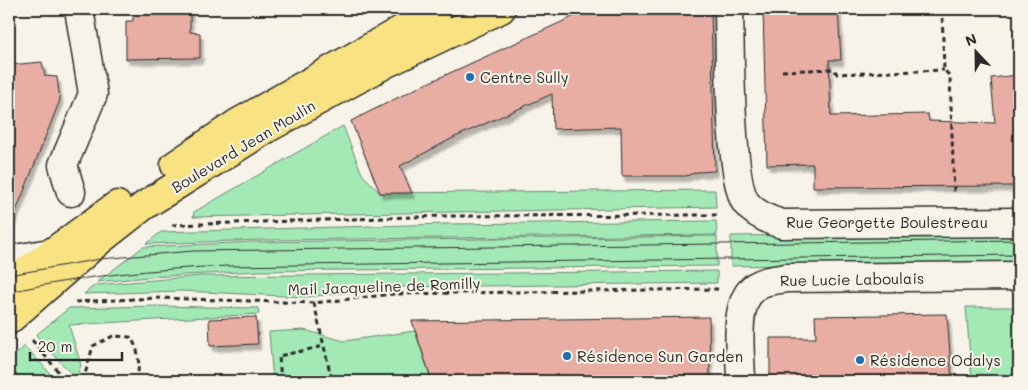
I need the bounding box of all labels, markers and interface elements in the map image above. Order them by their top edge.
north arrow [950,28,1000,78]
text: N [962,29,979,50]
place label: Centre Sully [480,67,569,87]
marker: Centre Sully [464,71,476,83]
street label: Boulevard Jean Moulin [167,95,319,197]
street label: Rue Georgette Boulestreau [786,212,988,232]
street label: Rue Lucie Laboulais [780,268,924,290]
street label: Mail Jacqueline de Romilly [287,273,481,299]
scale bar [30,330,122,362]
text: 20 m [38,336,72,356]
place label: Résidence Sun Garden [577,346,743,366]
marker: Résidence Sun Garden [561,350,573,362]
place label: Résidence Odalys [870,350,1001,370]
marker: Résidence Odalys [854,354,866,366]

